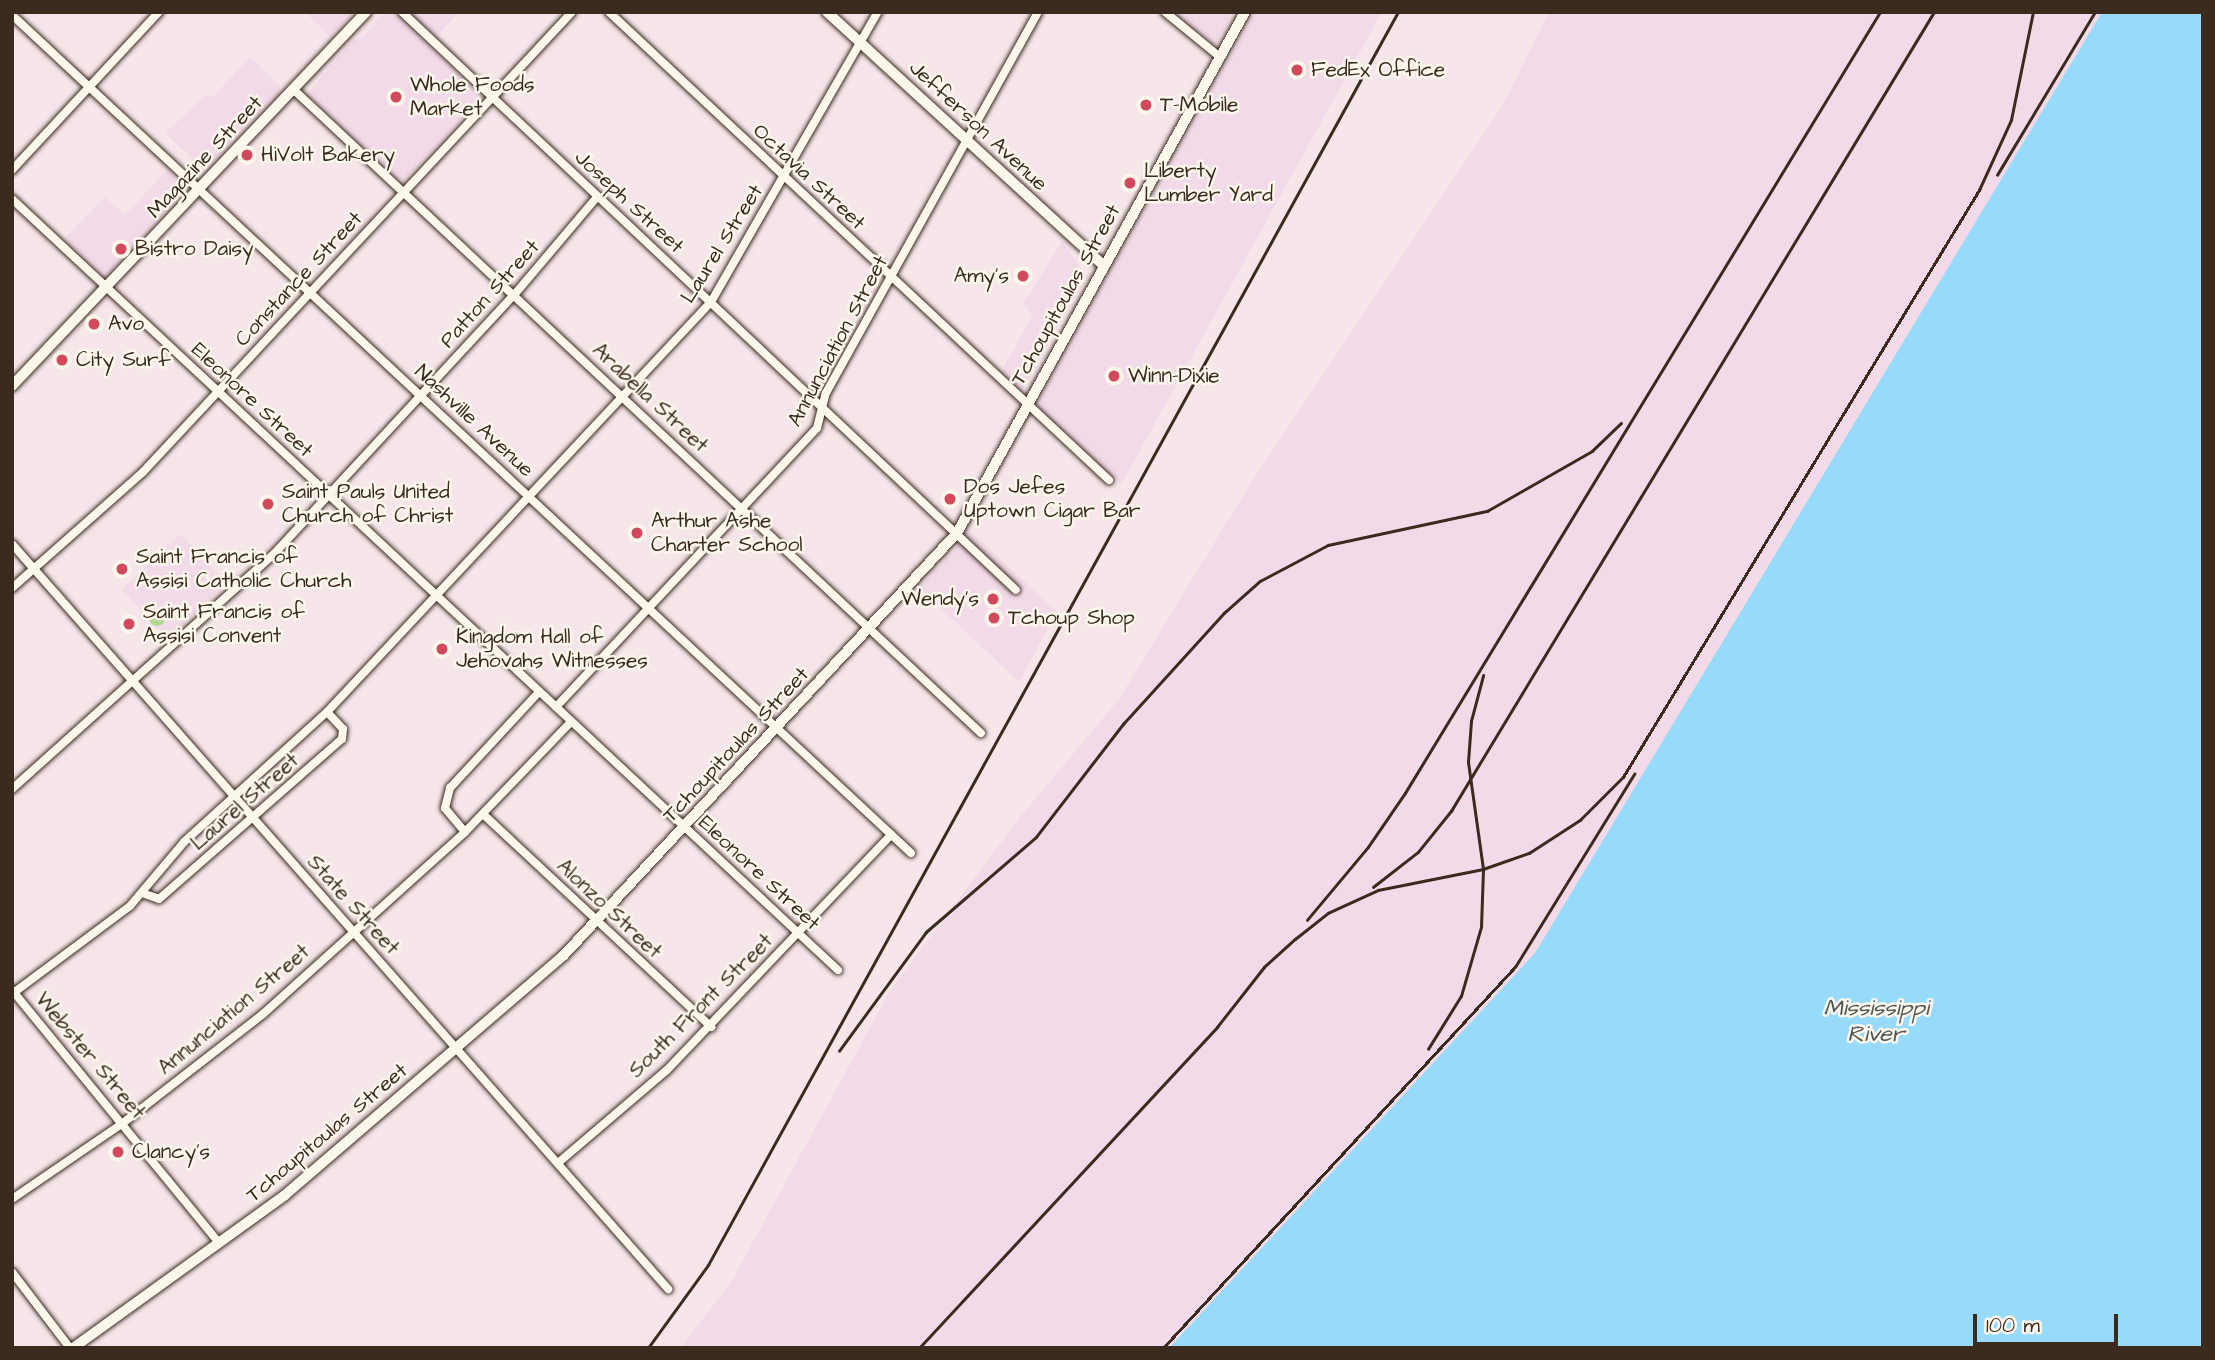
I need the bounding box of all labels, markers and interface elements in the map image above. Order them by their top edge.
street label: Jefferson Avenue [904,55,1052,197]
place label: FedEx Office [1311,57,1445,83]
marker: FedEx Office [1289,62,1305,78]
place label: Whole Foods Market [410,72,535,122]
marker: Whole Foods Market [388,89,404,105]
street label: Magazine Street [142,91,268,223]
place label: T-Mobile [1160,92,1238,118]
marker: T-Mobile [1138,97,1154,113]
street label: Octavia Street [748,119,870,235]
place label: HiVolt Bakery [261,142,395,168]
street label: Joseph Street [569,145,689,259]
marker: HiVolt Bakery [239,147,255,163]
place label: Liberty Lumber Yard [1144,158,1273,208]
marker: Liberty Lumber Yard [1122,175,1138,191]
street label: Laurel Street [675,180,769,308]
street label: Tchoupitoulas Street [1006,200,1126,390]
street label: Constance Street [230,206,368,352]
street label: Patton Street [435,235,545,353]
place label: Bistro Daisy [135,236,253,262]
marker: Bistro Daisy [113,241,129,257]
street label: Annunciation Street [782,251,894,431]
place label: Amy's [954,263,1009,289]
marker: Amy's [1015,268,1031,284]
place label: Avo [108,311,144,337]
marker: Avo [86,316,102,332]
street label: Eleonore Street [186,337,318,463]
street label: Arabella Street [587,338,713,458]
place label: City Surf [76,347,171,373]
marker: City Surf [54,352,70,368]
street label: Nashville Avenue [409,359,539,483]
place label: Winn-Dixie [1128,363,1220,389]
marker: Winn-Dixie [1106,368,1122,384]
place label: Dos Jefes Uptown Cigar Bar [964,474,1140,524]
place label: Saint Pauls United Church of Christ [282,479,453,529]
marker: Dos Jefes Uptown Cigar Bar [942,491,958,507]
marker: Saint Pauls United Church of Christ [260,496,276,512]
place label: Arthur Ashe Charter School [651,508,802,558]
marker: Arthur Ashe Charter School [629,525,645,541]
place label: Saint Francis of Assisi Catholic Church [136,544,351,594]
marker: Saint Francis of Assisi Catholic Church [114,561,130,577]
place label: Wendy's [901,586,979,612]
marker: Wendy's [985,591,1001,607]
place label: Saint Francis of Assisi Convent [143,599,305,649]
place label: Tchoup Shop [1008,605,1135,631]
marker: Tchoup Shop [986,610,1002,626]
marker: Saint Francis of Assisi Convent [121,616,137,632]
place label: Kingdom Hall of Jehovahs Witnesses [456,624,648,674]
marker: Kingdom Hall of Jehovahs Witnesses [434,641,450,657]
street label: Tchoupitoulas Street [658,662,814,828]
street label: Laurel Street [186,748,304,856]
street label: Eleonore Street [693,810,825,936]
street label: State Street [302,850,404,960]
street label: Alonzo Street [551,854,667,964]
street label: South Front Street [624,929,778,1083]
street label: Annunciation Street [153,939,315,1081]
street label: Webster Street [30,987,150,1125]
water label: Mississippi River [1824,994,1928,1048]
street label: Tchoupitoulas Street [241,1058,413,1208]
place label: Clancy's [132,1139,210,1165]
marker: Clancy's [110,1144,126,1160]
scale bar [1977,1300,2122,1344]
text: 100 m [1986,1311,2040,1340]

